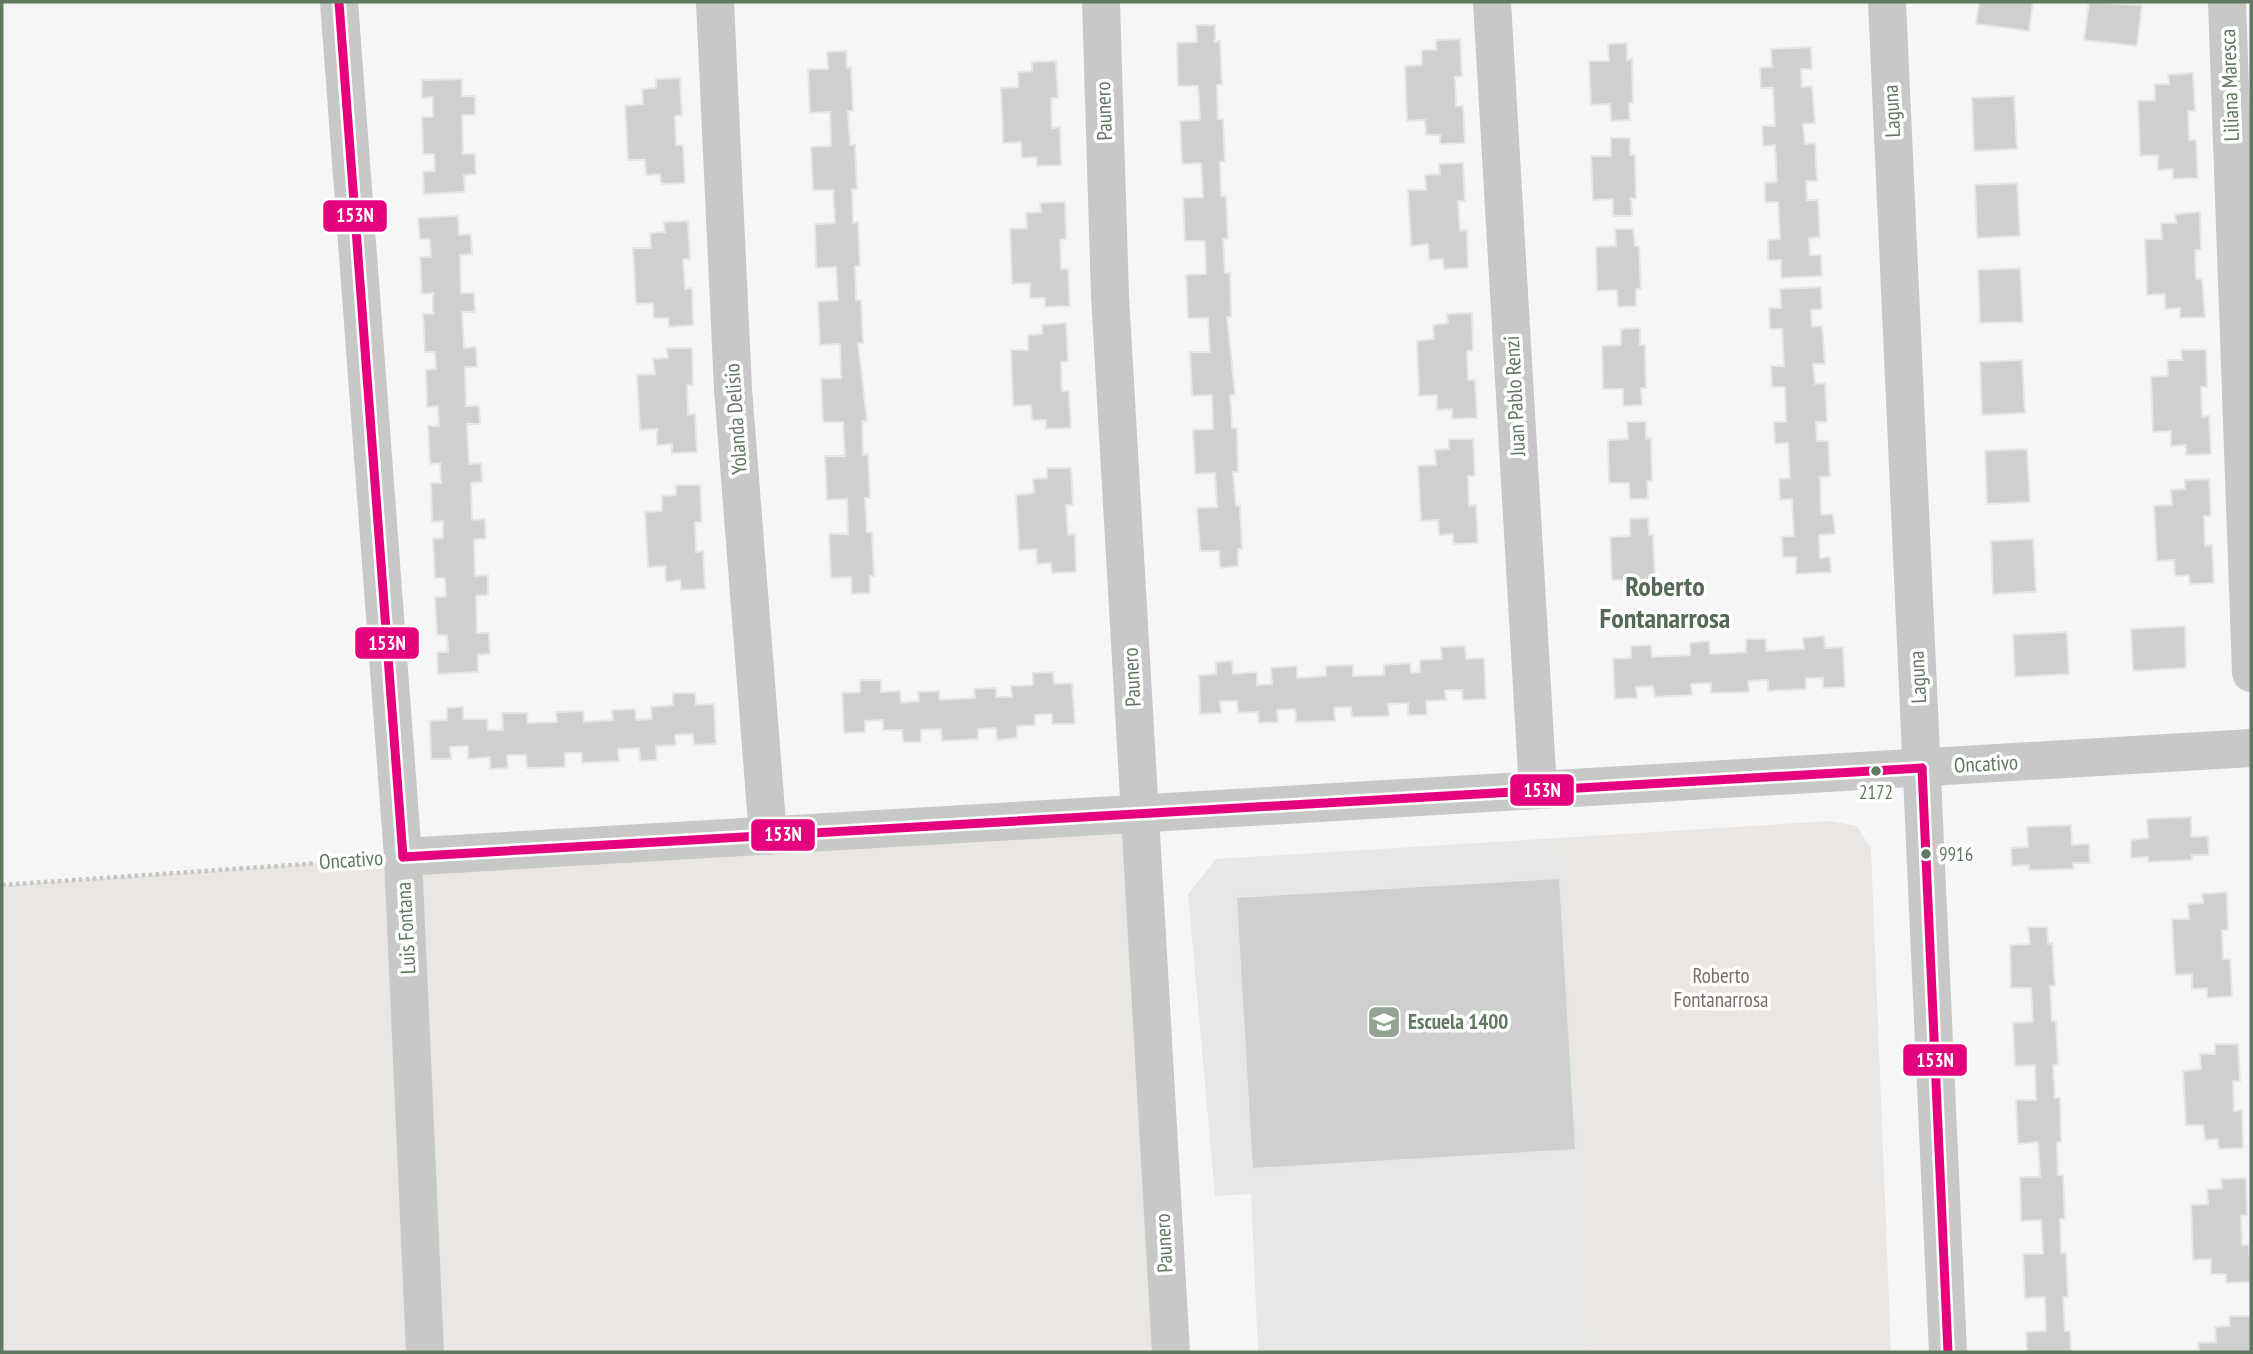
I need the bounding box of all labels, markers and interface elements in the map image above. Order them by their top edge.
street label: Liliana Maresca [2214,28,2245,142]
street label: Paunero [1089,81,1118,141]
street label: Laguna [1877,84,1906,138]
line badge: 153N [322,199,388,233]
text: 153N [336,203,374,227]
street label: Juan Pablo Renzi [1498,335,1531,458]
street label: Yolanda Delisio [718,363,753,476]
district label: Roberto Fontanarrosa [1600,567,1730,636]
line badge: 153N [354,626,420,660]
text: 153N [368,631,406,655]
street label: Paunero [1116,647,1147,707]
street label: Laguna [1903,650,1932,704]
street label: Oncativo [1953,748,2019,779]
marker: 2172 [1869,764,1883,778]
line badge: 153N [1509,773,1575,807]
text: 153N [1523,778,1561,802]
place label: 2172 [1859,780,1893,804]
line badge: 153N [750,818,816,852]
text: 153N [764,822,802,846]
place label: 9916 [1939,842,1973,866]
street label: Oncativo [318,844,384,875]
marker: 9916 [1919,847,1933,861]
street label: Luis Fontana [390,881,421,975]
park label: Roberto Fontanarrosa [1674,962,1768,1013]
school or university icon: Escuela 1400 [1365,1003,1403,1041]
place label: Escuela 1400 [1408,1008,1508,1035]
line badge: 153N [1902,1043,1968,1077]
text: 153N [1916,1048,1954,1072]
street label: Paunero [1148,1213,1179,1273]

